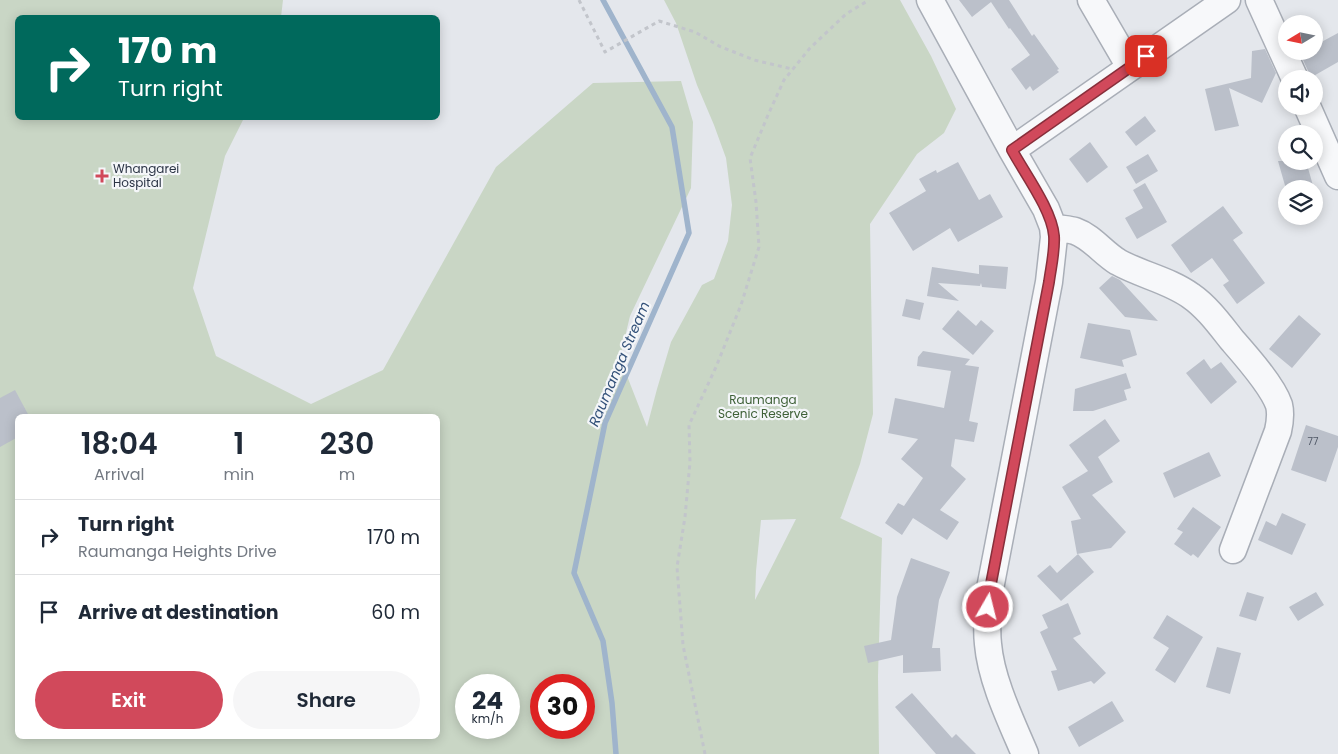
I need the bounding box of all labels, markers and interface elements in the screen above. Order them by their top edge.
north arrow [1278,15,1322,60]
map controls [1278,15,1323,225]
text: 170 m [118,26,217,75]
icon: right [35,35,100,100]
pin [1125,35,1167,77]
icon: arrive [1132,42,1160,70]
button: sound [1278,70,1323,115]
text: Turn right [118,73,223,104]
button: search [1278,125,1323,170]
place label: Whangarei Hospital [113,160,179,191]
marker: Whangarei Hospital [95,169,109,183]
button: layers [1278,180,1323,225]
water label: Raumanga Stream [584,298,654,430]
park label: Raumanga Scenic Reserve [718,391,808,422]
text: 18:04 [81,422,158,465]
text: 1 [233,422,244,465]
text: 230 [320,422,374,465]
house number: 77 [1308,434,1319,449]
text: Arrival [94,463,144,486]
text: min [224,463,254,486]
text: m [339,463,355,486]
text: Turn right [78,511,174,538]
icon: right [35,523,63,551]
text: 170 m [367,524,420,551]
text: Raumanga Heights Drive [78,540,277,563]
position arrow [961,580,1013,632]
icon: arrive [35,598,63,626]
text: Arrive at destination [78,599,279,626]
text: 60 m [371,599,420,626]
button: Exit [35,671,223,729]
button: Share [233,671,420,729]
speed limit sign: 30 [530,674,595,739]
text: 24 [472,683,503,718]
text: km/h [472,710,503,727]

